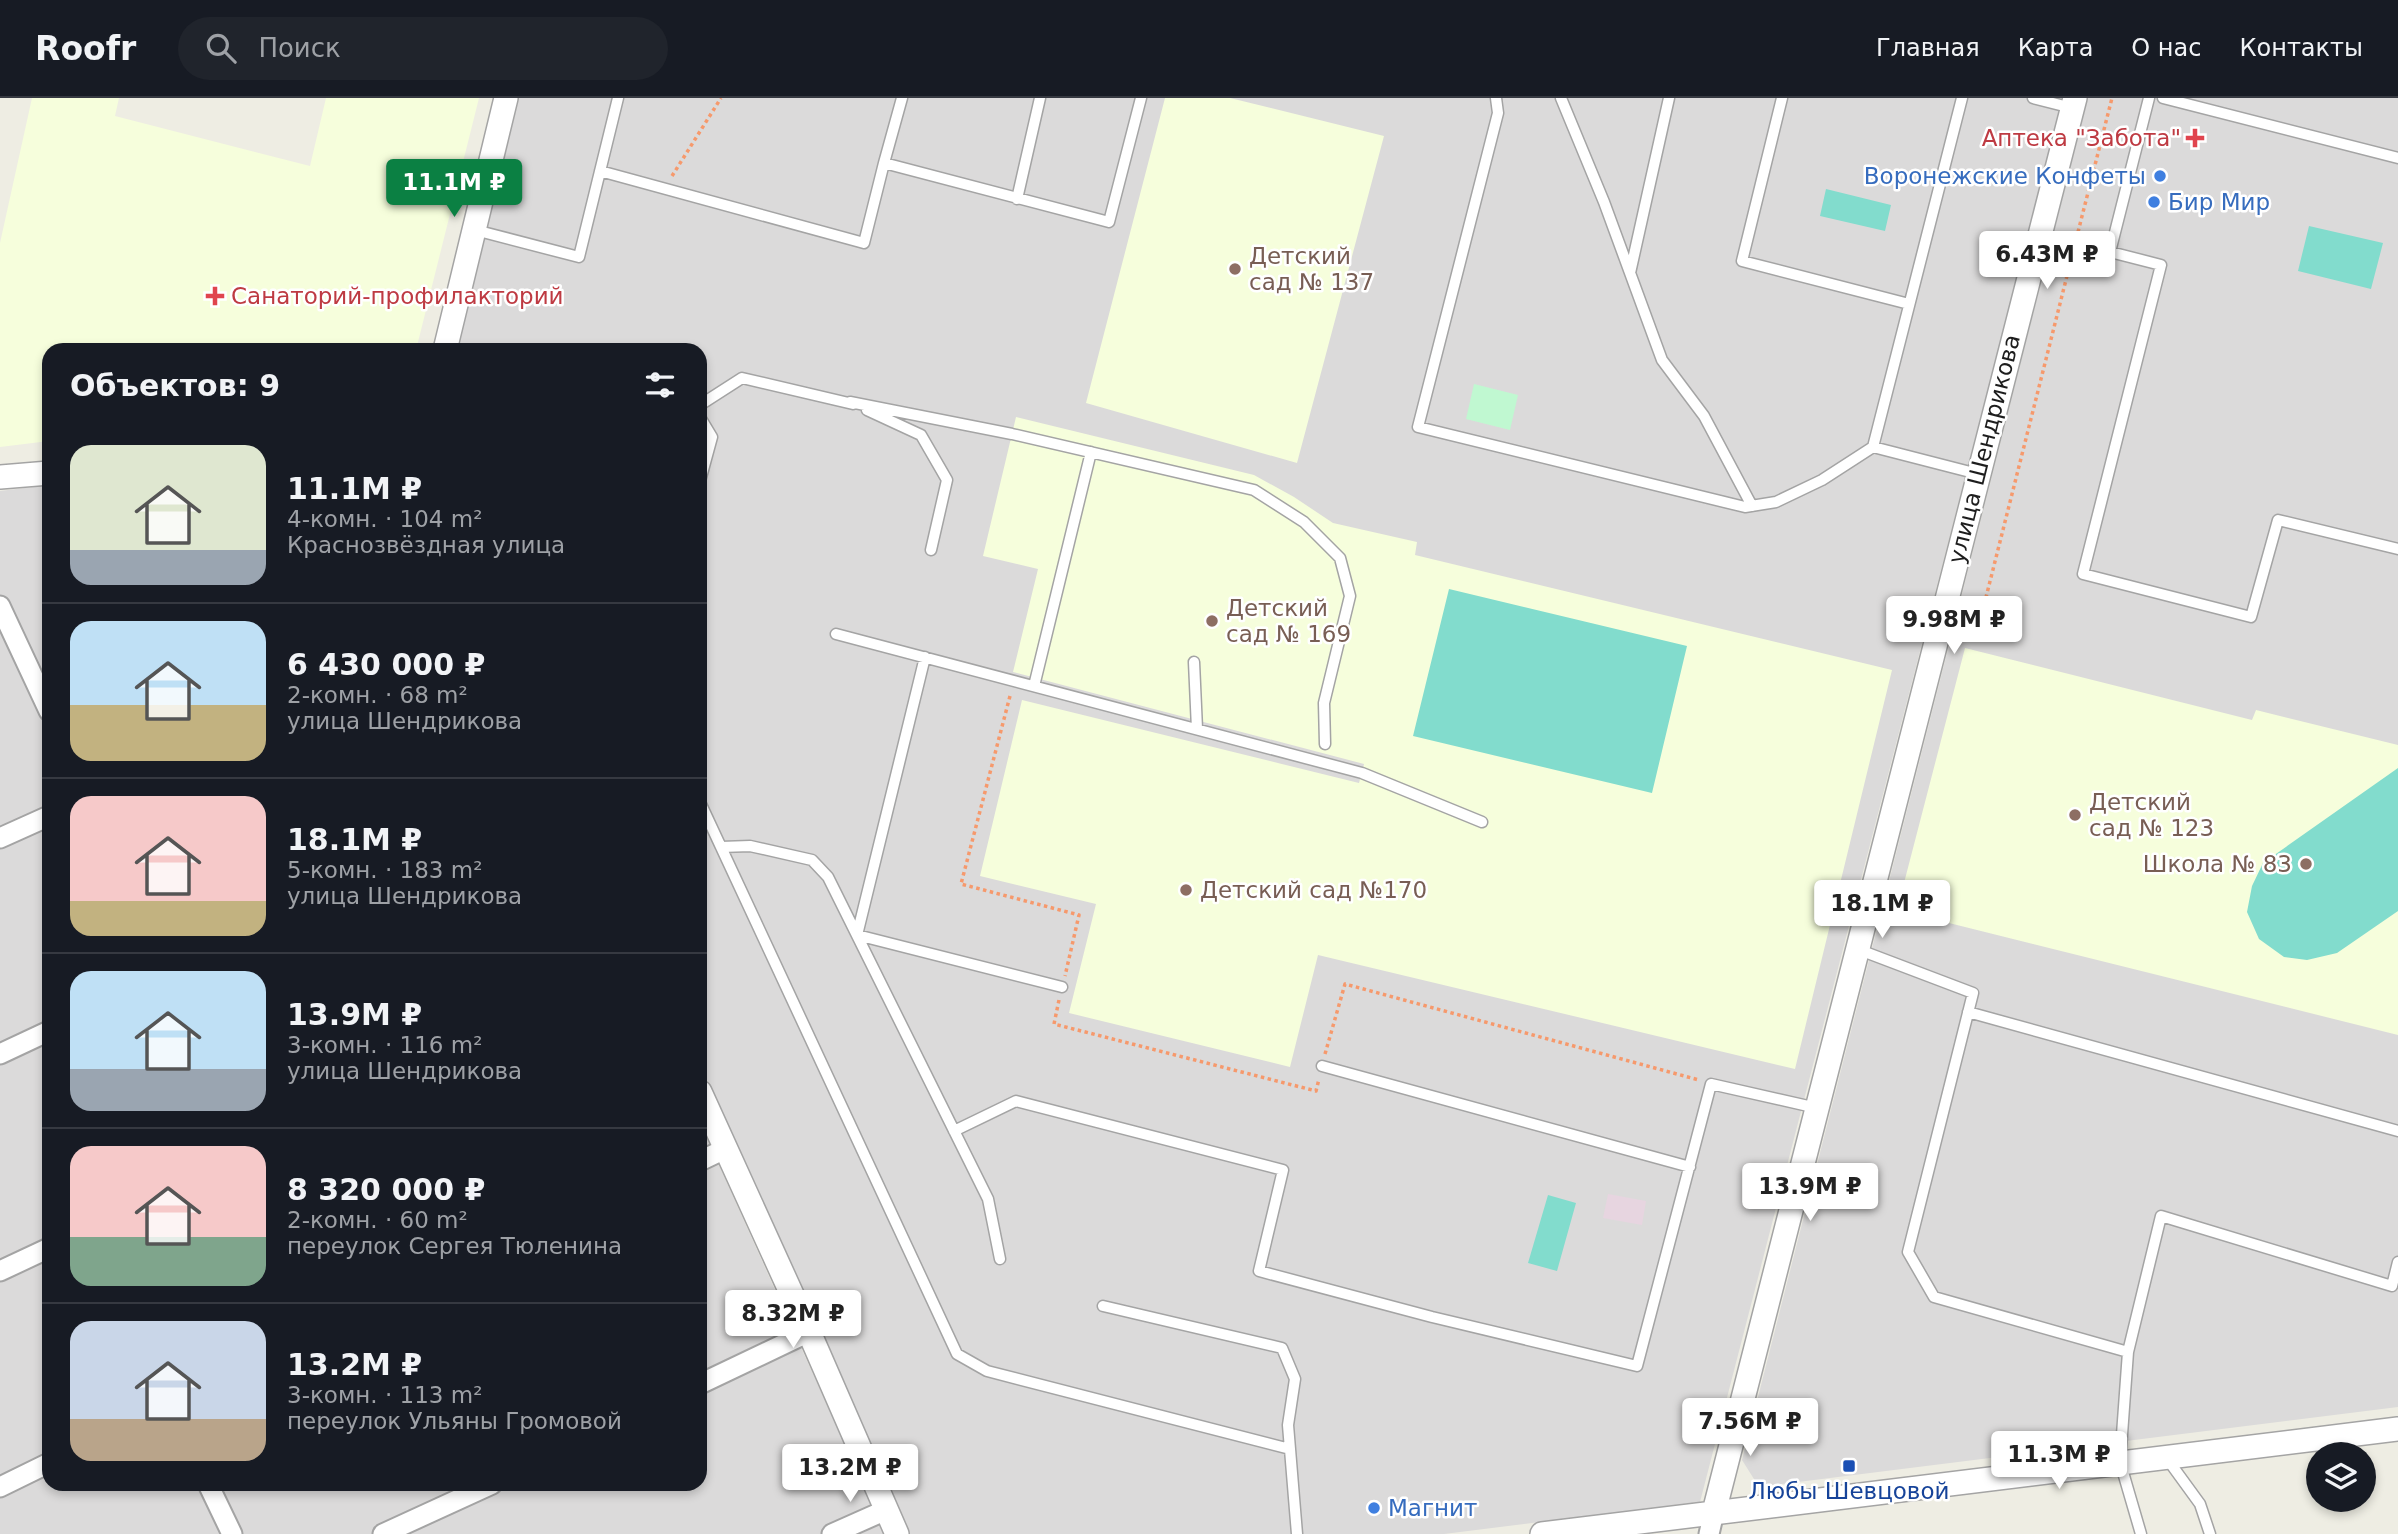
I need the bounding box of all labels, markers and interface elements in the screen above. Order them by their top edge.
search box [178,17,668,80]
text: Roofr [35,29,136,68]
icon: search [202,29,240,67]
text: Поиск [258,33,341,63]
text: Главная [1876,34,1980,62]
text: Карта [2018,34,2093,62]
text: О нас [2131,34,2201,62]
text: Контакты [2239,34,2363,62]
place label: Аптека "Забота" [1982,125,2181,151]
marker: Аптека "Забота" [2187,130,2203,146]
pin: 11.1M ₽ [389,159,519,219]
place label: Воронежские Конфеты [1864,163,2146,189]
marker: Воронежские Конфеты [2152,168,2168,184]
text: 11.1M ₽ [402,169,506,195]
place label: Бир Мир [2168,189,2270,215]
marker: Бир Мир [2146,194,2162,210]
pin: 6.43M ₽ [1982,232,2112,291]
text: 6.43M ₽ [1995,241,2099,267]
place label: Детский сад № 137 [1249,243,1374,295]
marker: Детский сад № 137 [1227,261,1243,277]
place label: Cанаторий-профилакторий [231,283,564,309]
marker: Cанаторий-профилакторий [205,286,225,306]
street label: улица Шендрикова [1943,332,2025,566]
icon: filters [641,366,679,404]
text: Объектов: 9 [70,368,280,403]
text: 11.1M ₽ [287,471,422,506]
icon: home [126,473,210,557]
text: 4-комн. · 104 m² [287,506,482,532]
text: Краснозвёздная улица [287,532,565,558]
place label: Детский сад № 169 [1226,595,1351,647]
pin: 9.98M ₽ [1889,596,2019,656]
text: 9.98M ₽ [1902,606,2006,632]
marker: Детский сад № 169 [1204,613,1220,629]
text: 6 430 000 ₽ [287,647,485,682]
icon: home [126,649,210,733]
text: 2-комн. · 68 m² [287,682,468,708]
text: улица Шендрикова [287,708,522,734]
place label: Детский сад № 123 [2089,789,2214,841]
marker: Детский сад № 123 [2067,807,2083,823]
text: 18.1M ₽ [287,822,422,857]
icon: home [126,824,210,908]
place label: Школа № 83 [2143,851,2292,877]
marker: Школа № 83 [2298,856,2314,872]
text: 5-комн. · 183 m² [287,857,482,883]
place label: Детский сад №170 [1200,877,1427,903]
pin: 18.1M ₽ [1817,880,1947,940]
marker: Детский сад №170 [1178,882,1194,898]
text: улица Шендрикова [287,883,522,909]
text: 18.1M ₽ [1830,890,1934,916]
text: 13.9M ₽ [287,997,422,1032]
icon: home [126,999,210,1083]
text: 3-комн. · 116 m² [287,1032,482,1058]
text: улица Шендрикова [287,1058,522,1084]
pin: 13.9M ₽ [1745,1164,1875,1223]
text: 8 320 000 ₽ [287,1172,485,1207]
text: 13.9M ₽ [1758,1173,1862,1199]
icon: home [126,1174,210,1258]
text: 2-комн. · 60 m² [287,1207,468,1233]
text: переулок Сергея Тюленина [287,1233,622,1259]
pin: 8.32M ₽ [728,1290,858,1350]
text: 8.32M ₽ [741,1300,845,1326]
text: 13.2M ₽ [287,1347,422,1382]
icon: home [126,1349,210,1433]
text: 3-комн. · 113 m² [287,1382,482,1408]
pin: 7.56M ₽ [1685,1398,1815,1458]
text: переулок Ульяны Громовой [287,1408,622,1434]
text: 7.56M ₽ [1698,1408,1802,1434]
pin: 11.3M ₽ [1994,1432,2124,1491]
text: 11.3M ₽ [2007,1441,2111,1467]
map controls [2306,1442,2376,1512]
button: layers [2306,1442,2376,1512]
pin: 13.2M ₽ [785,1444,915,1504]
text: 13.2M ₽ [798,1454,902,1480]
marker: Любы Шевцовой [1841,1458,1857,1474]
place label: Любы Шевцовой [1749,1478,1949,1504]
place label: Магнит [1388,1495,1477,1521]
marker: Магнит [1366,1500,1382,1516]

